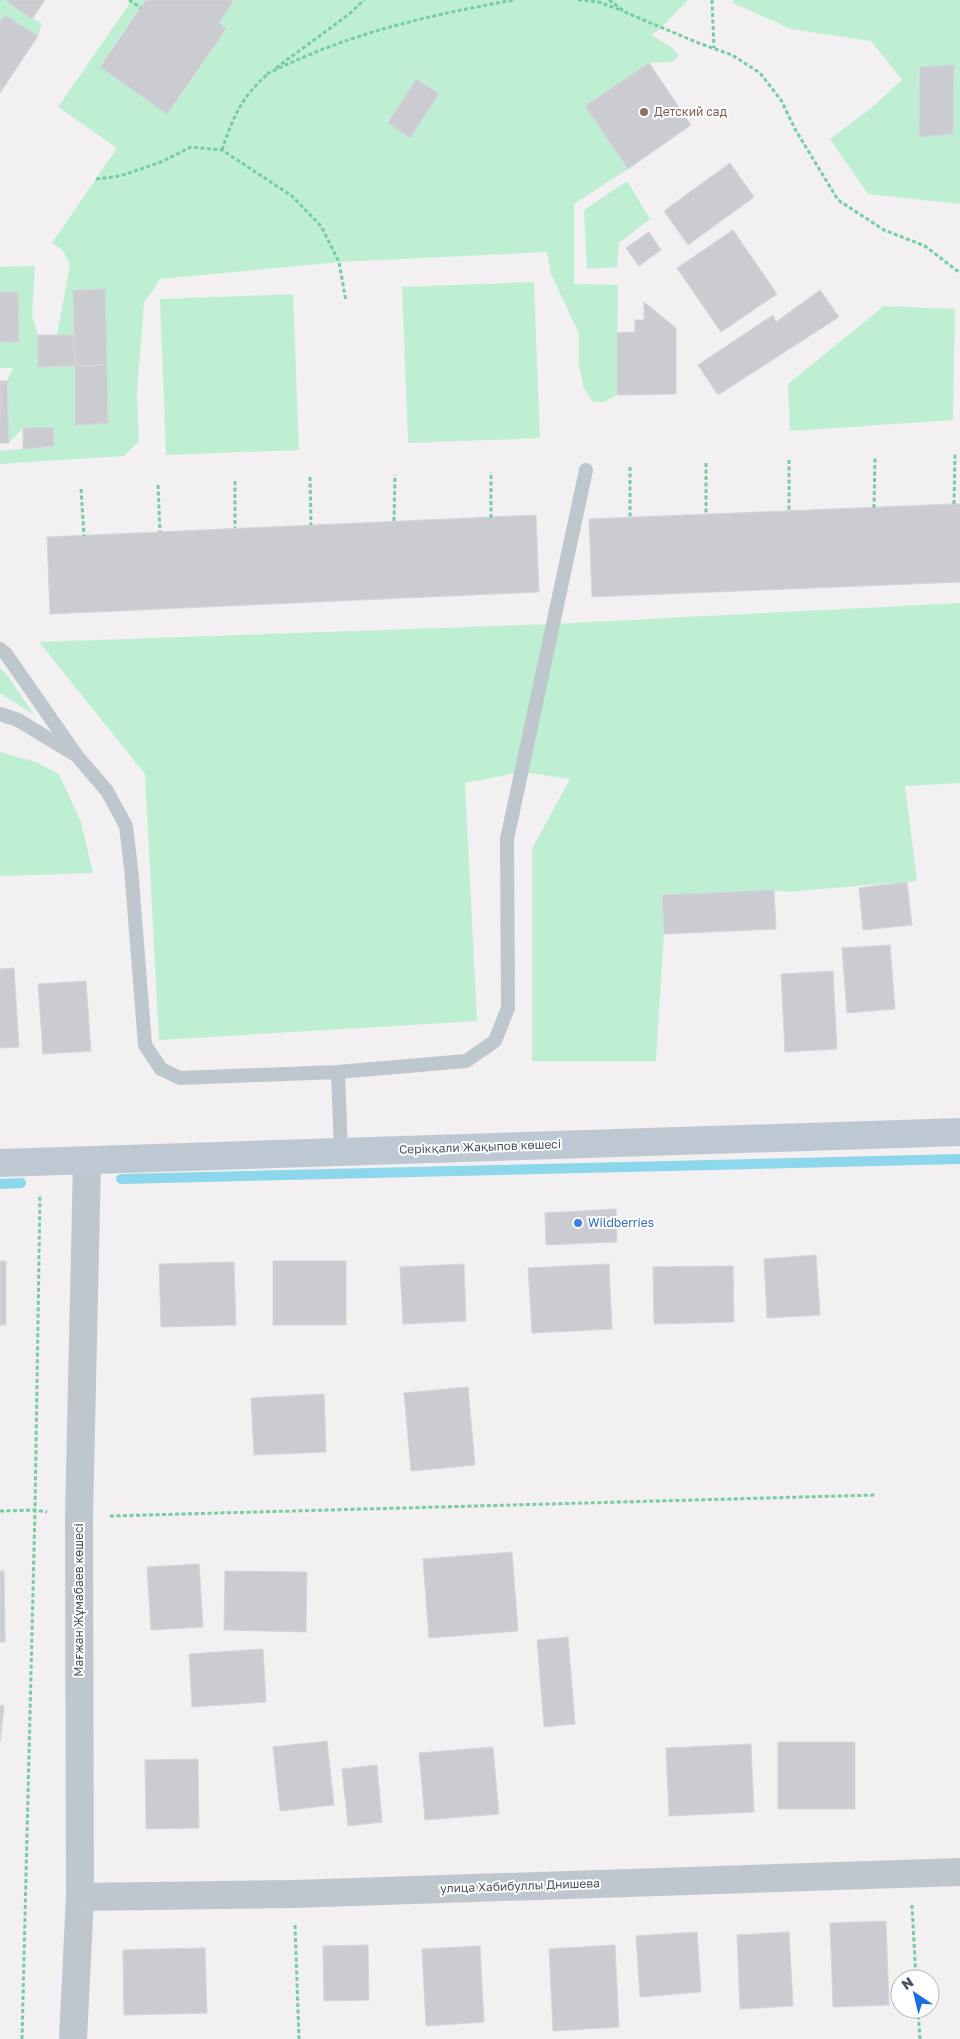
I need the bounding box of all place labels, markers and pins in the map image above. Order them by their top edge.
place label: Детский сад [654,104,727,119]
marker: Детский сад [638,106,650,118]
place label: Wildberries [588,1215,654,1230]
marker: Wildberries [572,1217,584,1229]

